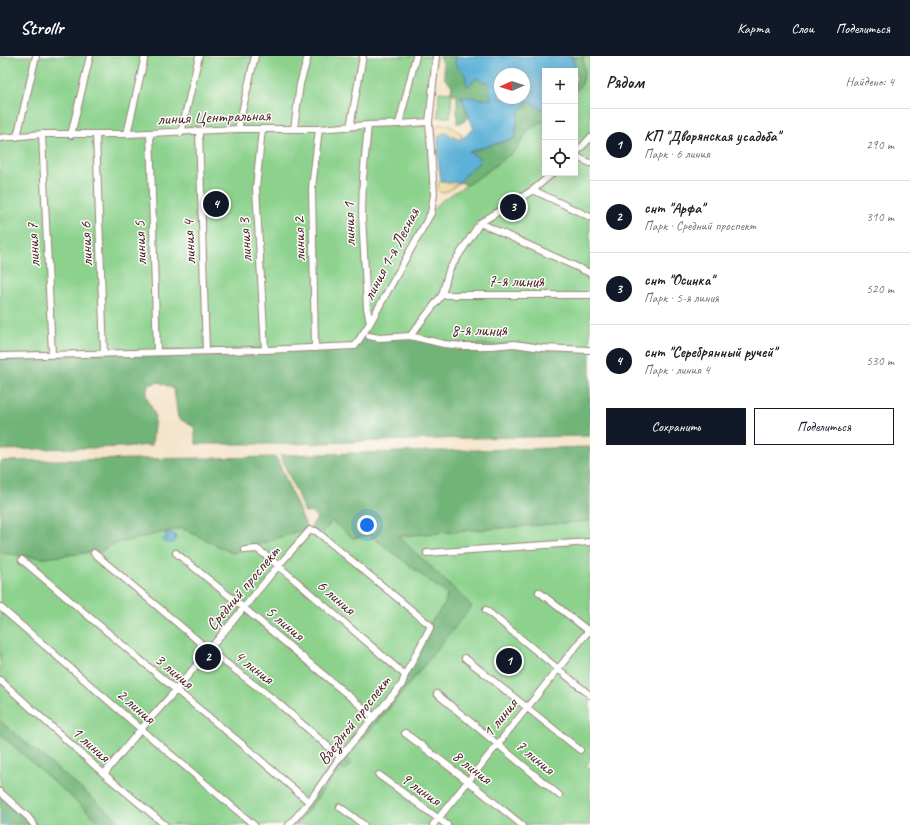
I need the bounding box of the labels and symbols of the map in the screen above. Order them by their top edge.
north arrow [494,68,530,104]
street label: линия Центральная [157,105,272,129]
pin: 4 [203,189,229,219]
pin: 3 [500,192,526,222]
street label: линия 1 [338,200,360,246]
street label: линия 1-я Лесная [358,204,424,304]
street label: линия 2 [288,215,310,261]
street label: линия 3 [233,216,257,263]
street label: линия 4 [178,217,200,264]
street label: линия 5 [129,219,151,265]
street label: линия 6 [75,220,97,266]
street label: линия 7 [21,221,45,268]
street label: 7-я линия [488,271,545,292]
street label: 8-я линия [451,320,508,341]
your location [357,515,377,535]
street label: Средний проспект [201,541,285,635]
street label: 6 линия [312,575,360,620]
street label: 5 линия [261,601,310,646]
pin: 2 [195,642,221,672]
street label: 4 линия [230,645,279,690]
pin: 1 [496,646,522,676]
street label: 3 линия [150,649,199,694]
street label: Въездной проспект [313,671,396,769]
street label: 2 линия [112,684,160,729]
street label: 1 линия [478,693,523,742]
street label: 1 линия [68,721,115,767]
street label: 7 линия [511,735,560,780]
street label: 8 линия [448,745,497,790]
street label: 9 линия [397,767,446,811]

